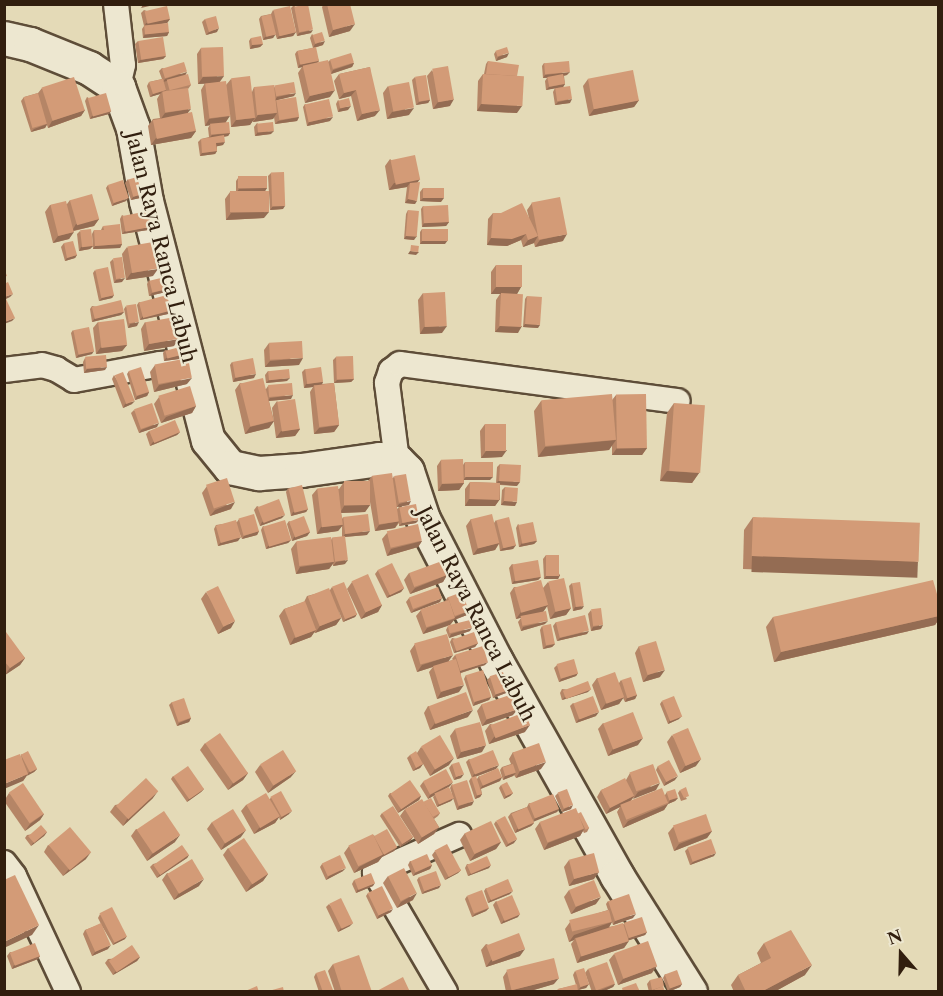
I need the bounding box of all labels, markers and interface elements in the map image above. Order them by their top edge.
street label: Jalan Raya Ranca Labuh [120,128,202,366]
street label: Jalan Raya Ranca Labuh [411,502,541,726]
north arrow [871,924,931,984]
text: N [885,925,905,949]

